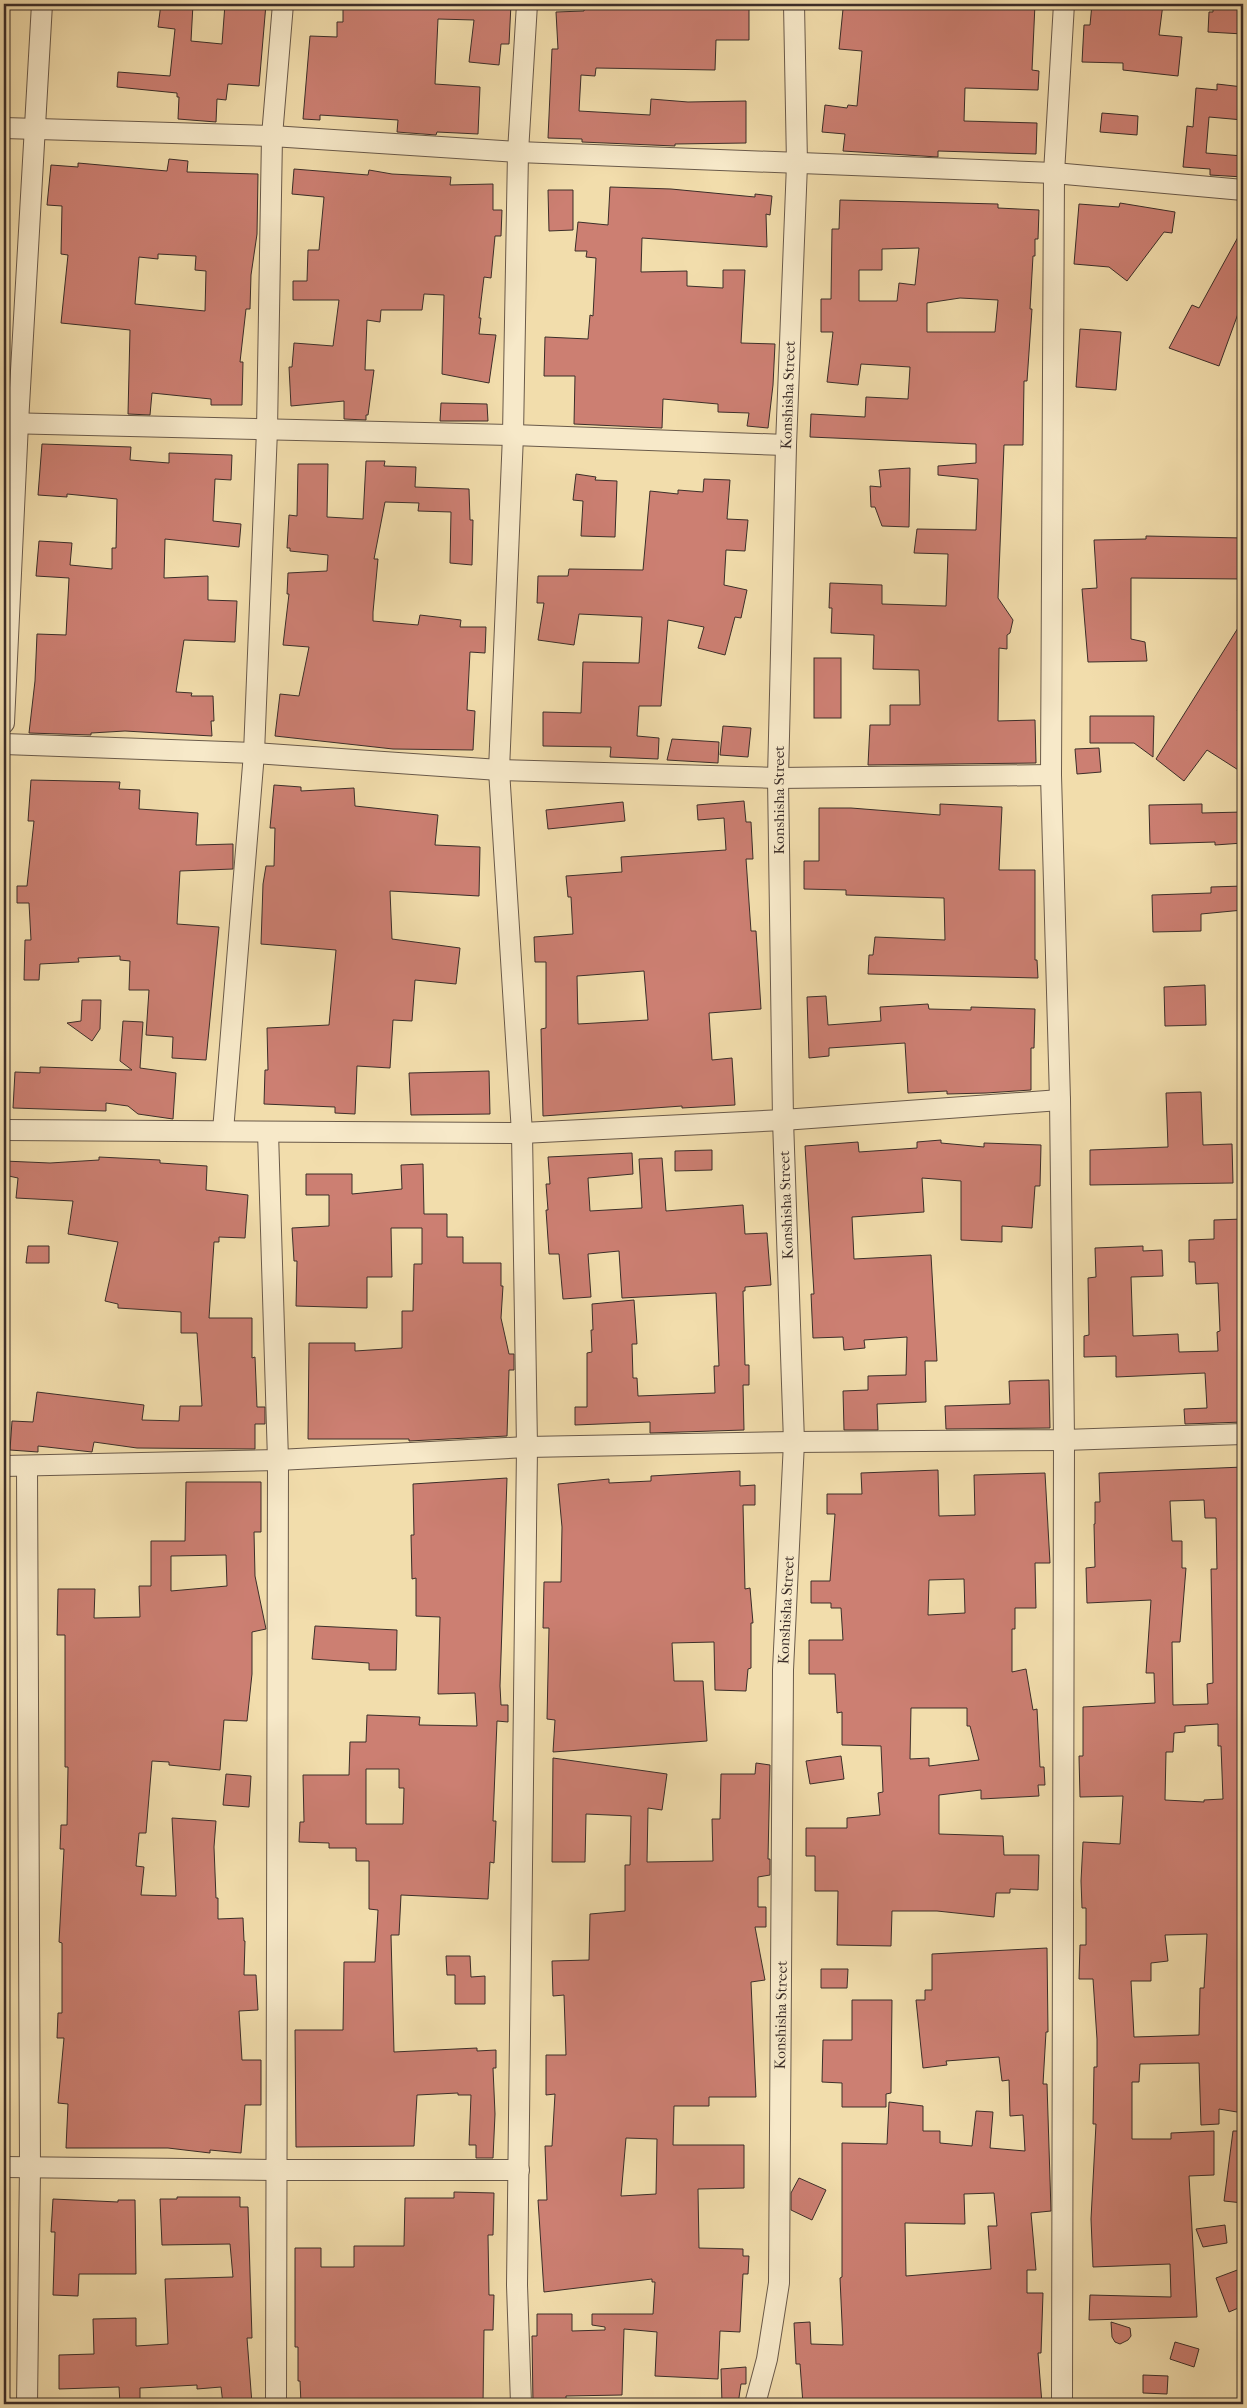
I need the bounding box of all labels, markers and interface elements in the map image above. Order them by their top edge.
street label: Konshisha Street [777,340,799,450]
street label: Konshisha Street [770,745,788,854]
street label: Konshisha Street [775,1150,797,1260]
street label: Konshisha Street [774,1555,798,1665]
street label: Konshisha Street [771,1960,791,2070]

